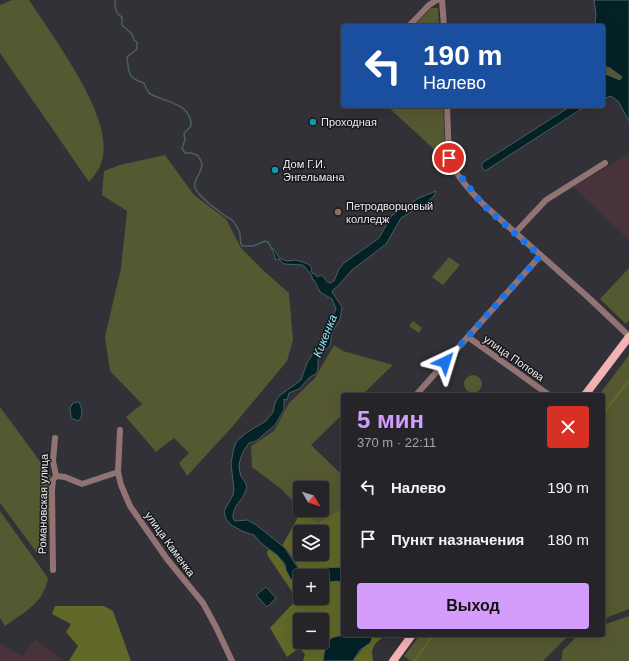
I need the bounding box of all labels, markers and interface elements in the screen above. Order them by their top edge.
icon: left [357,40,409,92]
text: 190 m [423,40,502,71]
text: Налево [423,73,486,93]
place label: Проходная [321,116,377,128]
marker: Проходная [308,117,318,127]
pin [432,141,466,175]
icon: arrive [438,147,460,169]
place label: Дом Г.И. Энгельмана [283,158,345,183]
marker: Дом Г.И. Энгельмана [270,165,280,175]
place label: Петродворцовый колледж [346,200,433,225]
marker: Петродворцовый колледж [333,207,343,217]
water label: Кикенка [310,312,340,359]
street label: улица Попова [481,333,547,384]
position arrow [424,341,466,383]
text: 5 мин [357,406,424,433]
button: close [547,406,589,448]
text: 370 m · 22:11 [357,435,436,450]
street label: Романовская улица [36,453,50,554]
icon: left [357,476,379,498]
text: Налево [391,479,446,496]
text: 190 m [547,479,589,496]
north arrow [293,481,329,517]
map controls [293,481,329,649]
street label: улица Каменка [143,509,198,579]
button: layers [293,525,329,561]
icon: arrive [357,528,379,550]
text: Пункт назначения [391,531,524,548]
text: 180 m [547,531,589,548]
button: + [293,569,329,605]
button: Выход [357,583,589,629]
button: − [293,613,329,649]

